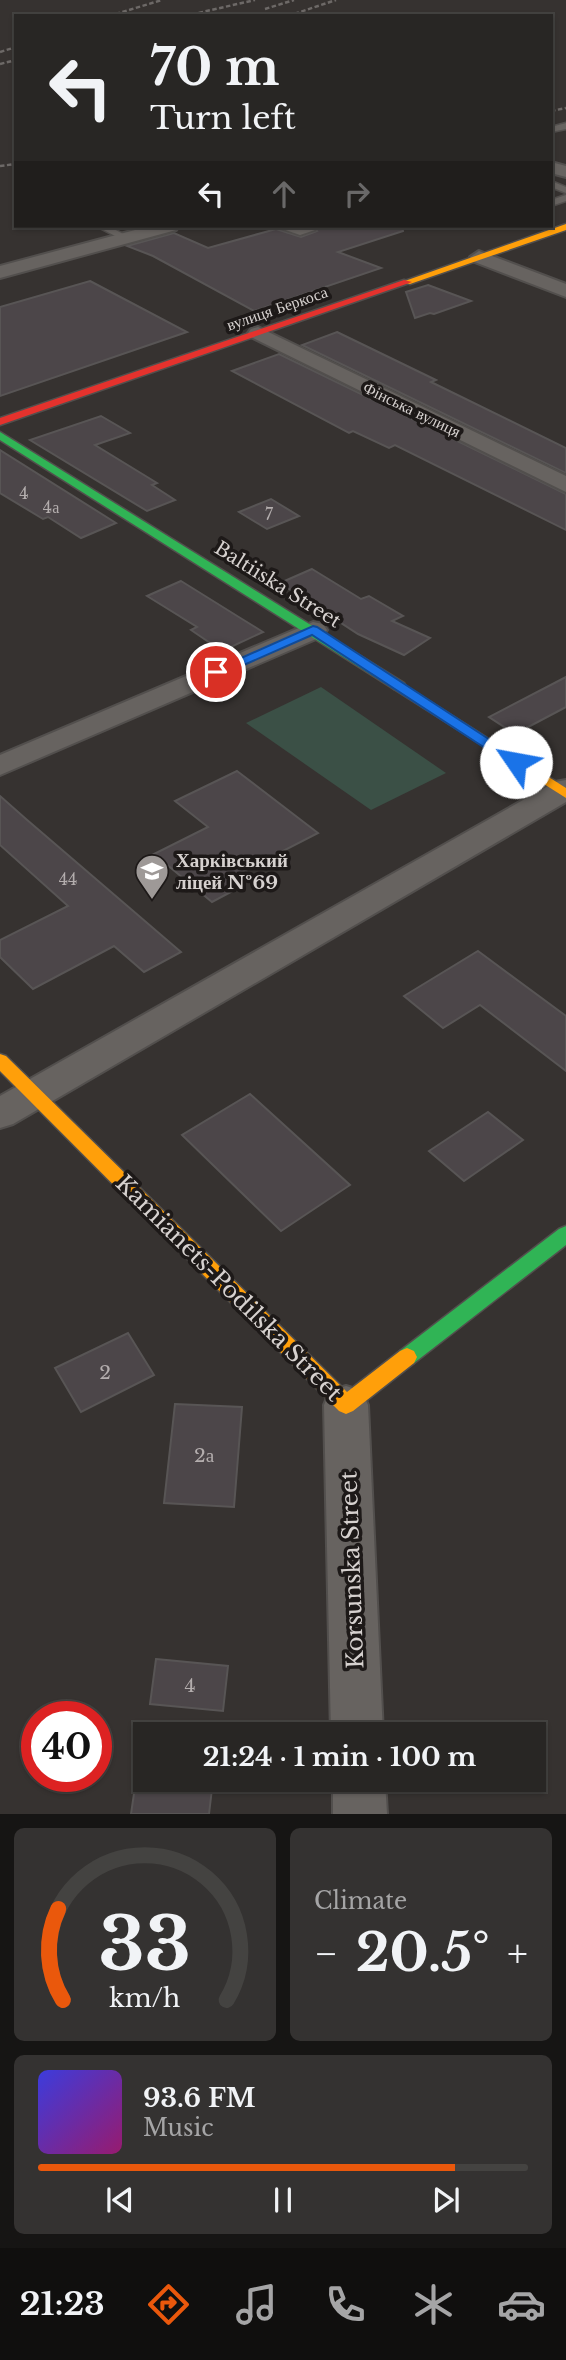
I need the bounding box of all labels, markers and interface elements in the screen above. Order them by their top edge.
text: 70 m [150,37,280,98]
icon: left [35,42,126,133]
text: Turn left [150,98,296,138]
icon: left [192,175,230,213]
icon: ahead [265,175,303,213]
icon: right [338,175,376,213]
street label: вулиця Беркоса [224,281,330,335]
street label: Фінська вулиця [360,377,465,442]
house number: 4 [19,483,29,503]
house number: 4а [43,497,59,517]
house number: 7 [265,504,274,524]
street label: Baltiiska Street [210,536,346,633]
pin [186,642,246,702]
icon: arrive [197,653,235,691]
position arrow [479,725,553,799]
place label: Харківський ліцей №69 [176,849,288,894]
school or university icon: Харківський ліцей №69 [133,852,171,901]
house number: 44 [59,869,77,889]
street label: Kamianets-Podilska Street [110,1169,348,1407]
house number: 2 [99,1361,111,1384]
house number: 2а [194,1444,215,1467]
street label: Korsunska Street [335,1470,369,1669]
house number: 4 [184,1674,196,1697]
speed limit sign: 40 [21,1701,112,1792]
text: 21:24 · 1 min · 100 m [203,1741,476,1773]
text: Climate [314,1887,407,1915]
text: 33 [99,1900,191,1991]
text: 20.5° [356,1921,490,1985]
text: − [314,1930,338,1977]
text: + [507,1930,528,1977]
text: km/h [110,1983,180,2014]
text: 93.6 FM [143,2082,256,2114]
text: Music [143,2114,214,2142]
icon: previous [101,2181,139,2219]
icon: pause [264,2181,302,2219]
icon: next [427,2181,465,2219]
icon: directions [144,2280,193,2329]
icon: music [232,2280,281,2329]
icon: phone [321,2280,370,2329]
icon: climate [409,2280,458,2329]
icon: car [497,2280,546,2329]
text: 21:23 [20,2284,105,2324]

